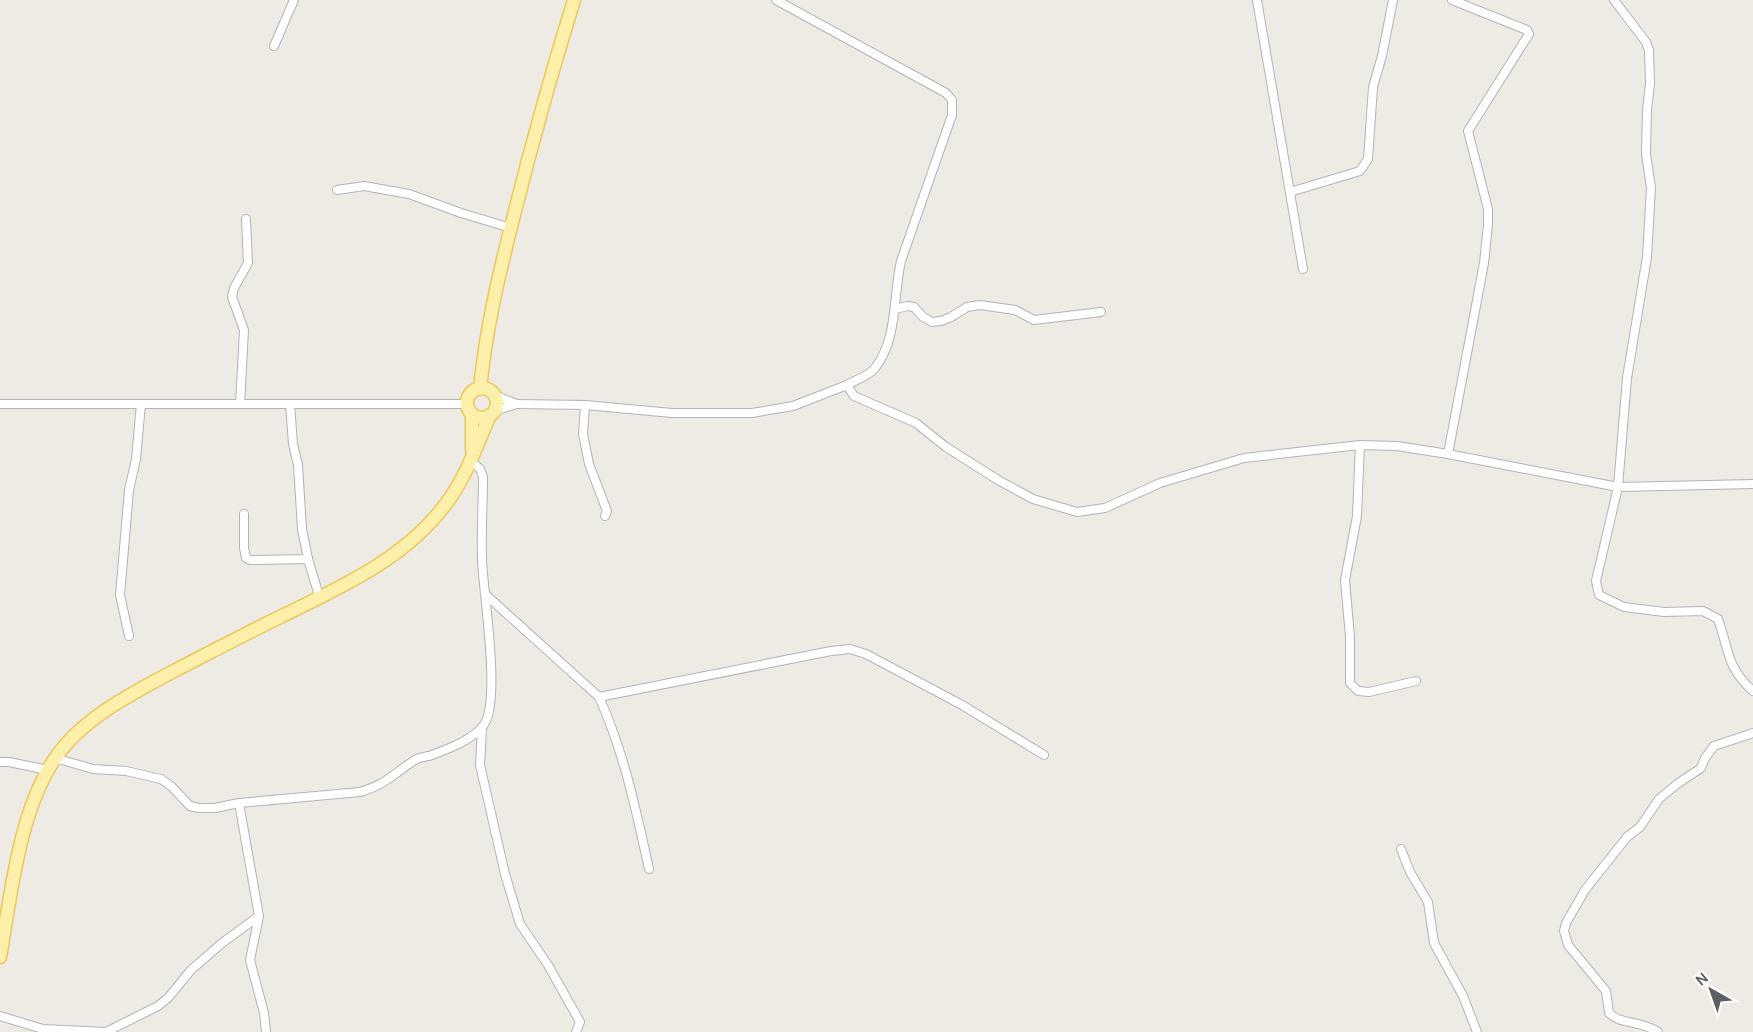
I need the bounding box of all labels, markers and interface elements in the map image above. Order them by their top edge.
north arrow [1681,960,1741,1020]
text: N [1691,968,1712,990]

